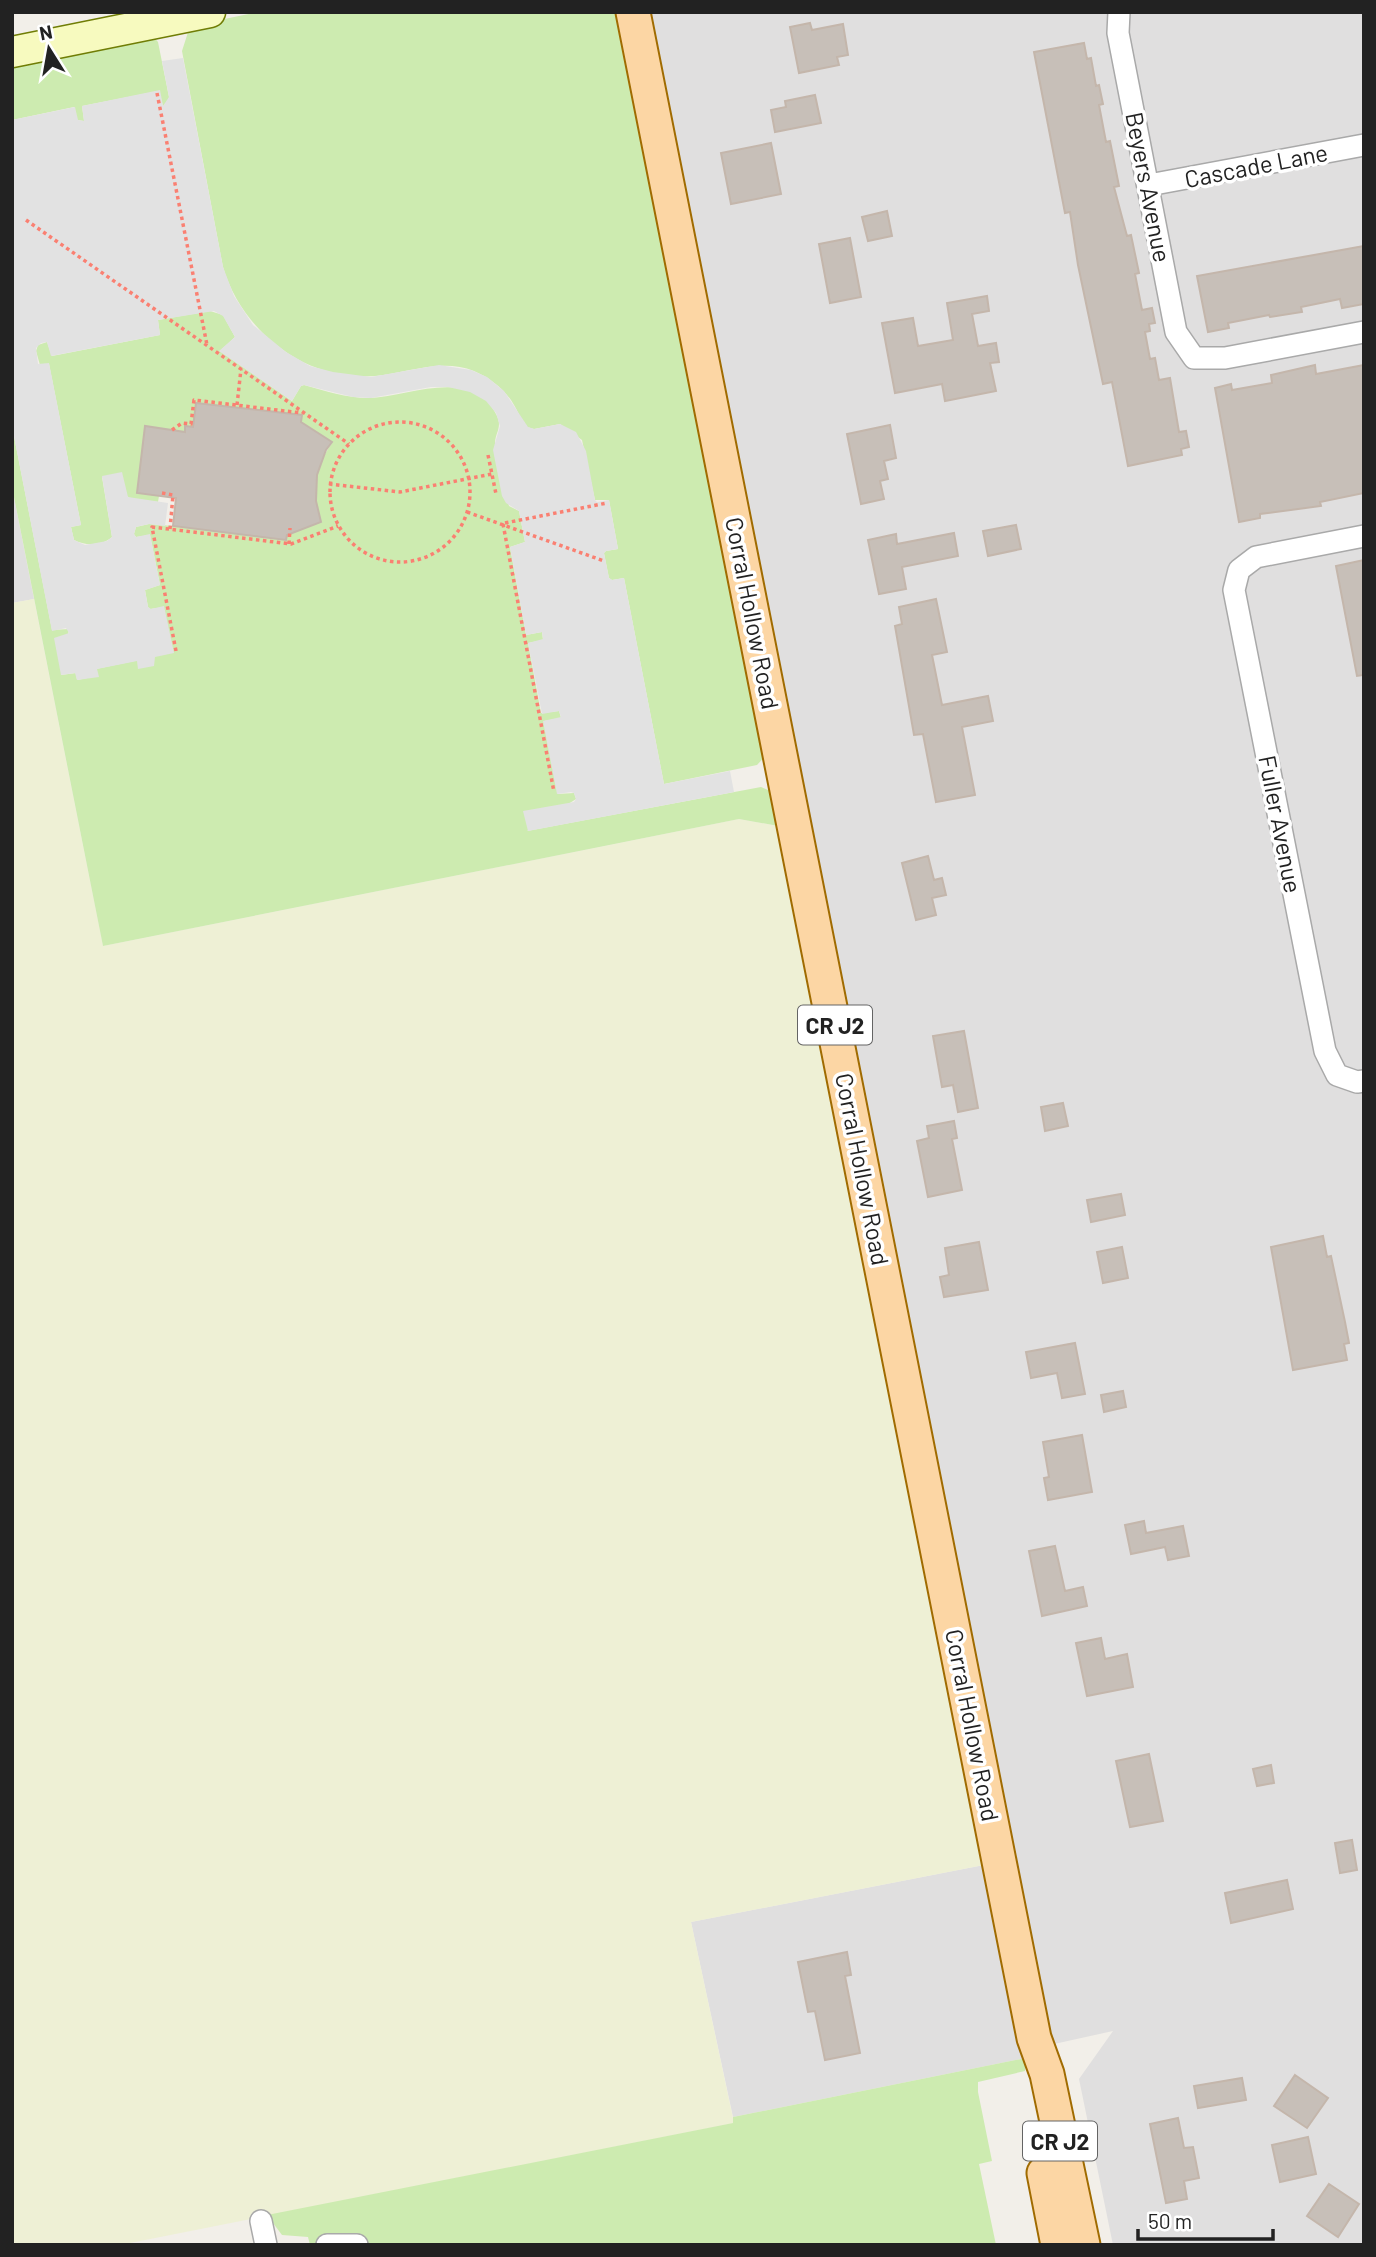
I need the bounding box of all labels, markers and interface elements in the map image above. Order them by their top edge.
north arrow [14,14,84,84]
text: N [37,19,54,44]
street label: Beyers Avenue [1120,109,1178,265]
street label: Cascade Lane [1182,137,1330,193]
street label: Corral Hollow Road [720,514,786,712]
street label: Fuller Avenue [1253,753,1309,895]
road number: CR J2 [798,1006,872,1044]
street label: Corral Hollow Road [830,1070,896,1268]
street label: Corral Hollow Road [940,1626,1006,1824]
road number: CR J2 [1023,2122,1097,2160]
scale bar [1138,2198,1273,2242]
text: 50 m [1148,2208,1192,2233]

